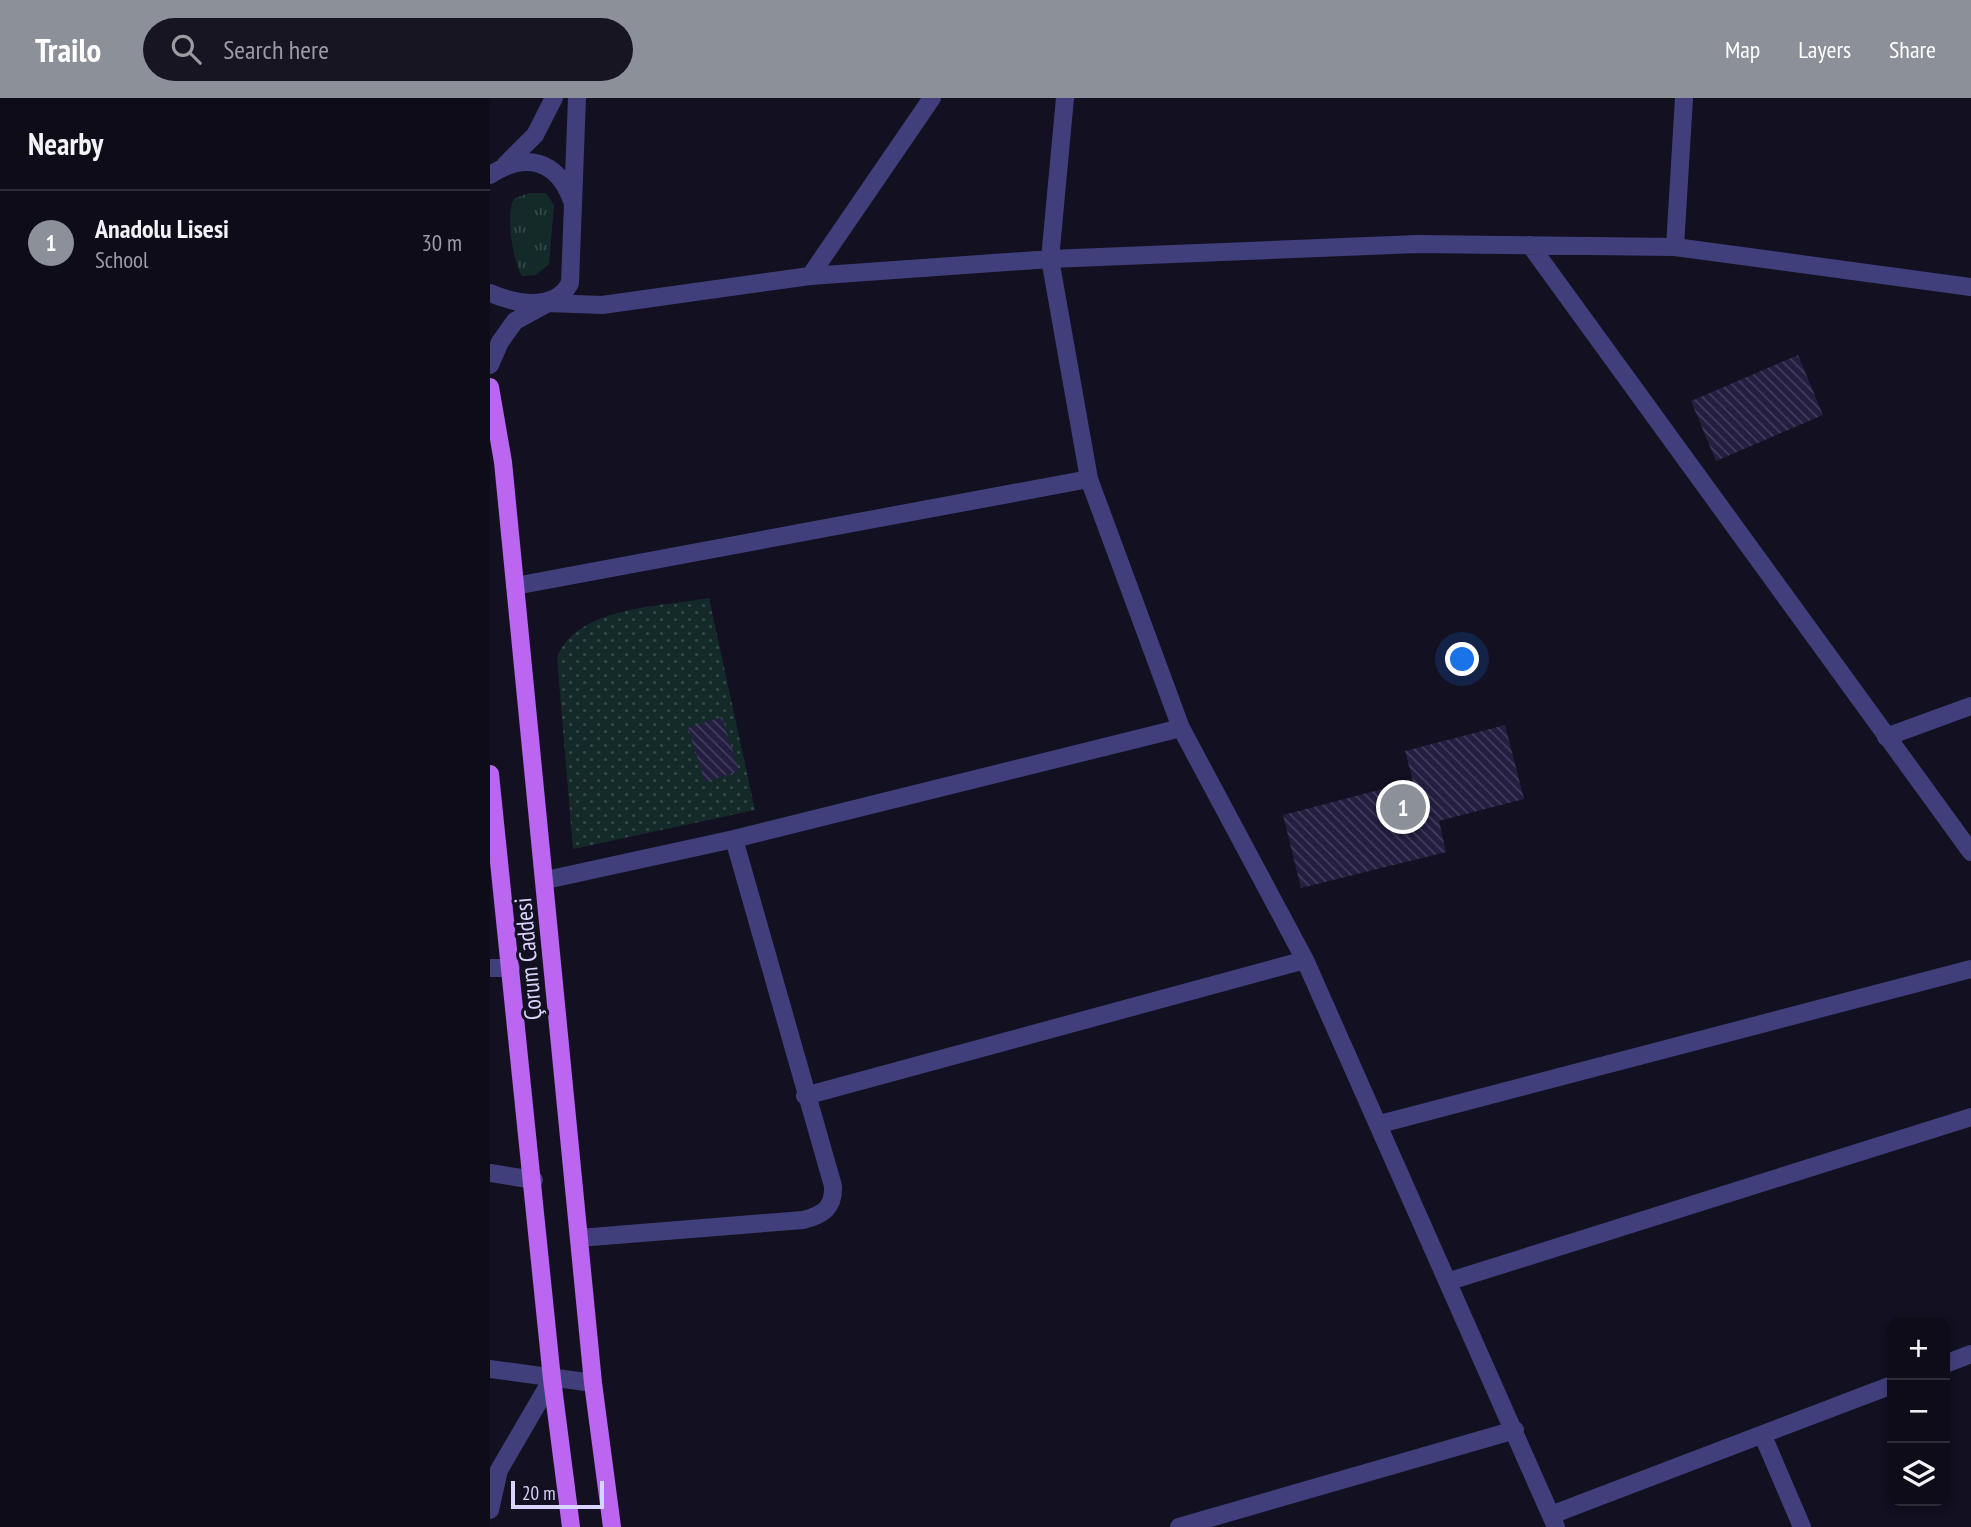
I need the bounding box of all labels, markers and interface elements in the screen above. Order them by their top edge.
search box [143,18,633,81]
text: Trailo [35,28,101,71]
icon: search [167,30,205,68]
text: Search here [223,33,329,66]
text: Map [1725,34,1760,65]
text: Layers [1798,34,1851,65]
text: Share [1889,34,1936,65]
text: Nearby [28,124,103,163]
text: Anadolu Lisesi [95,212,229,245]
text: 1 [46,228,57,257]
text: 30 m [421,228,462,257]
text: School [95,245,148,274]
your location [1445,642,1479,676]
pin: 1 [1380,781,1426,833]
street label: Çorum Caddesi [507,897,549,1021]
map controls [1887,1317,1950,1506]
button: + [1887,1317,1950,1380]
button: − [1887,1380,1950,1443]
button: layers [1887,1443,1950,1506]
scale bar [511,1478,604,1510]
text: 20 m [522,1481,556,1505]

